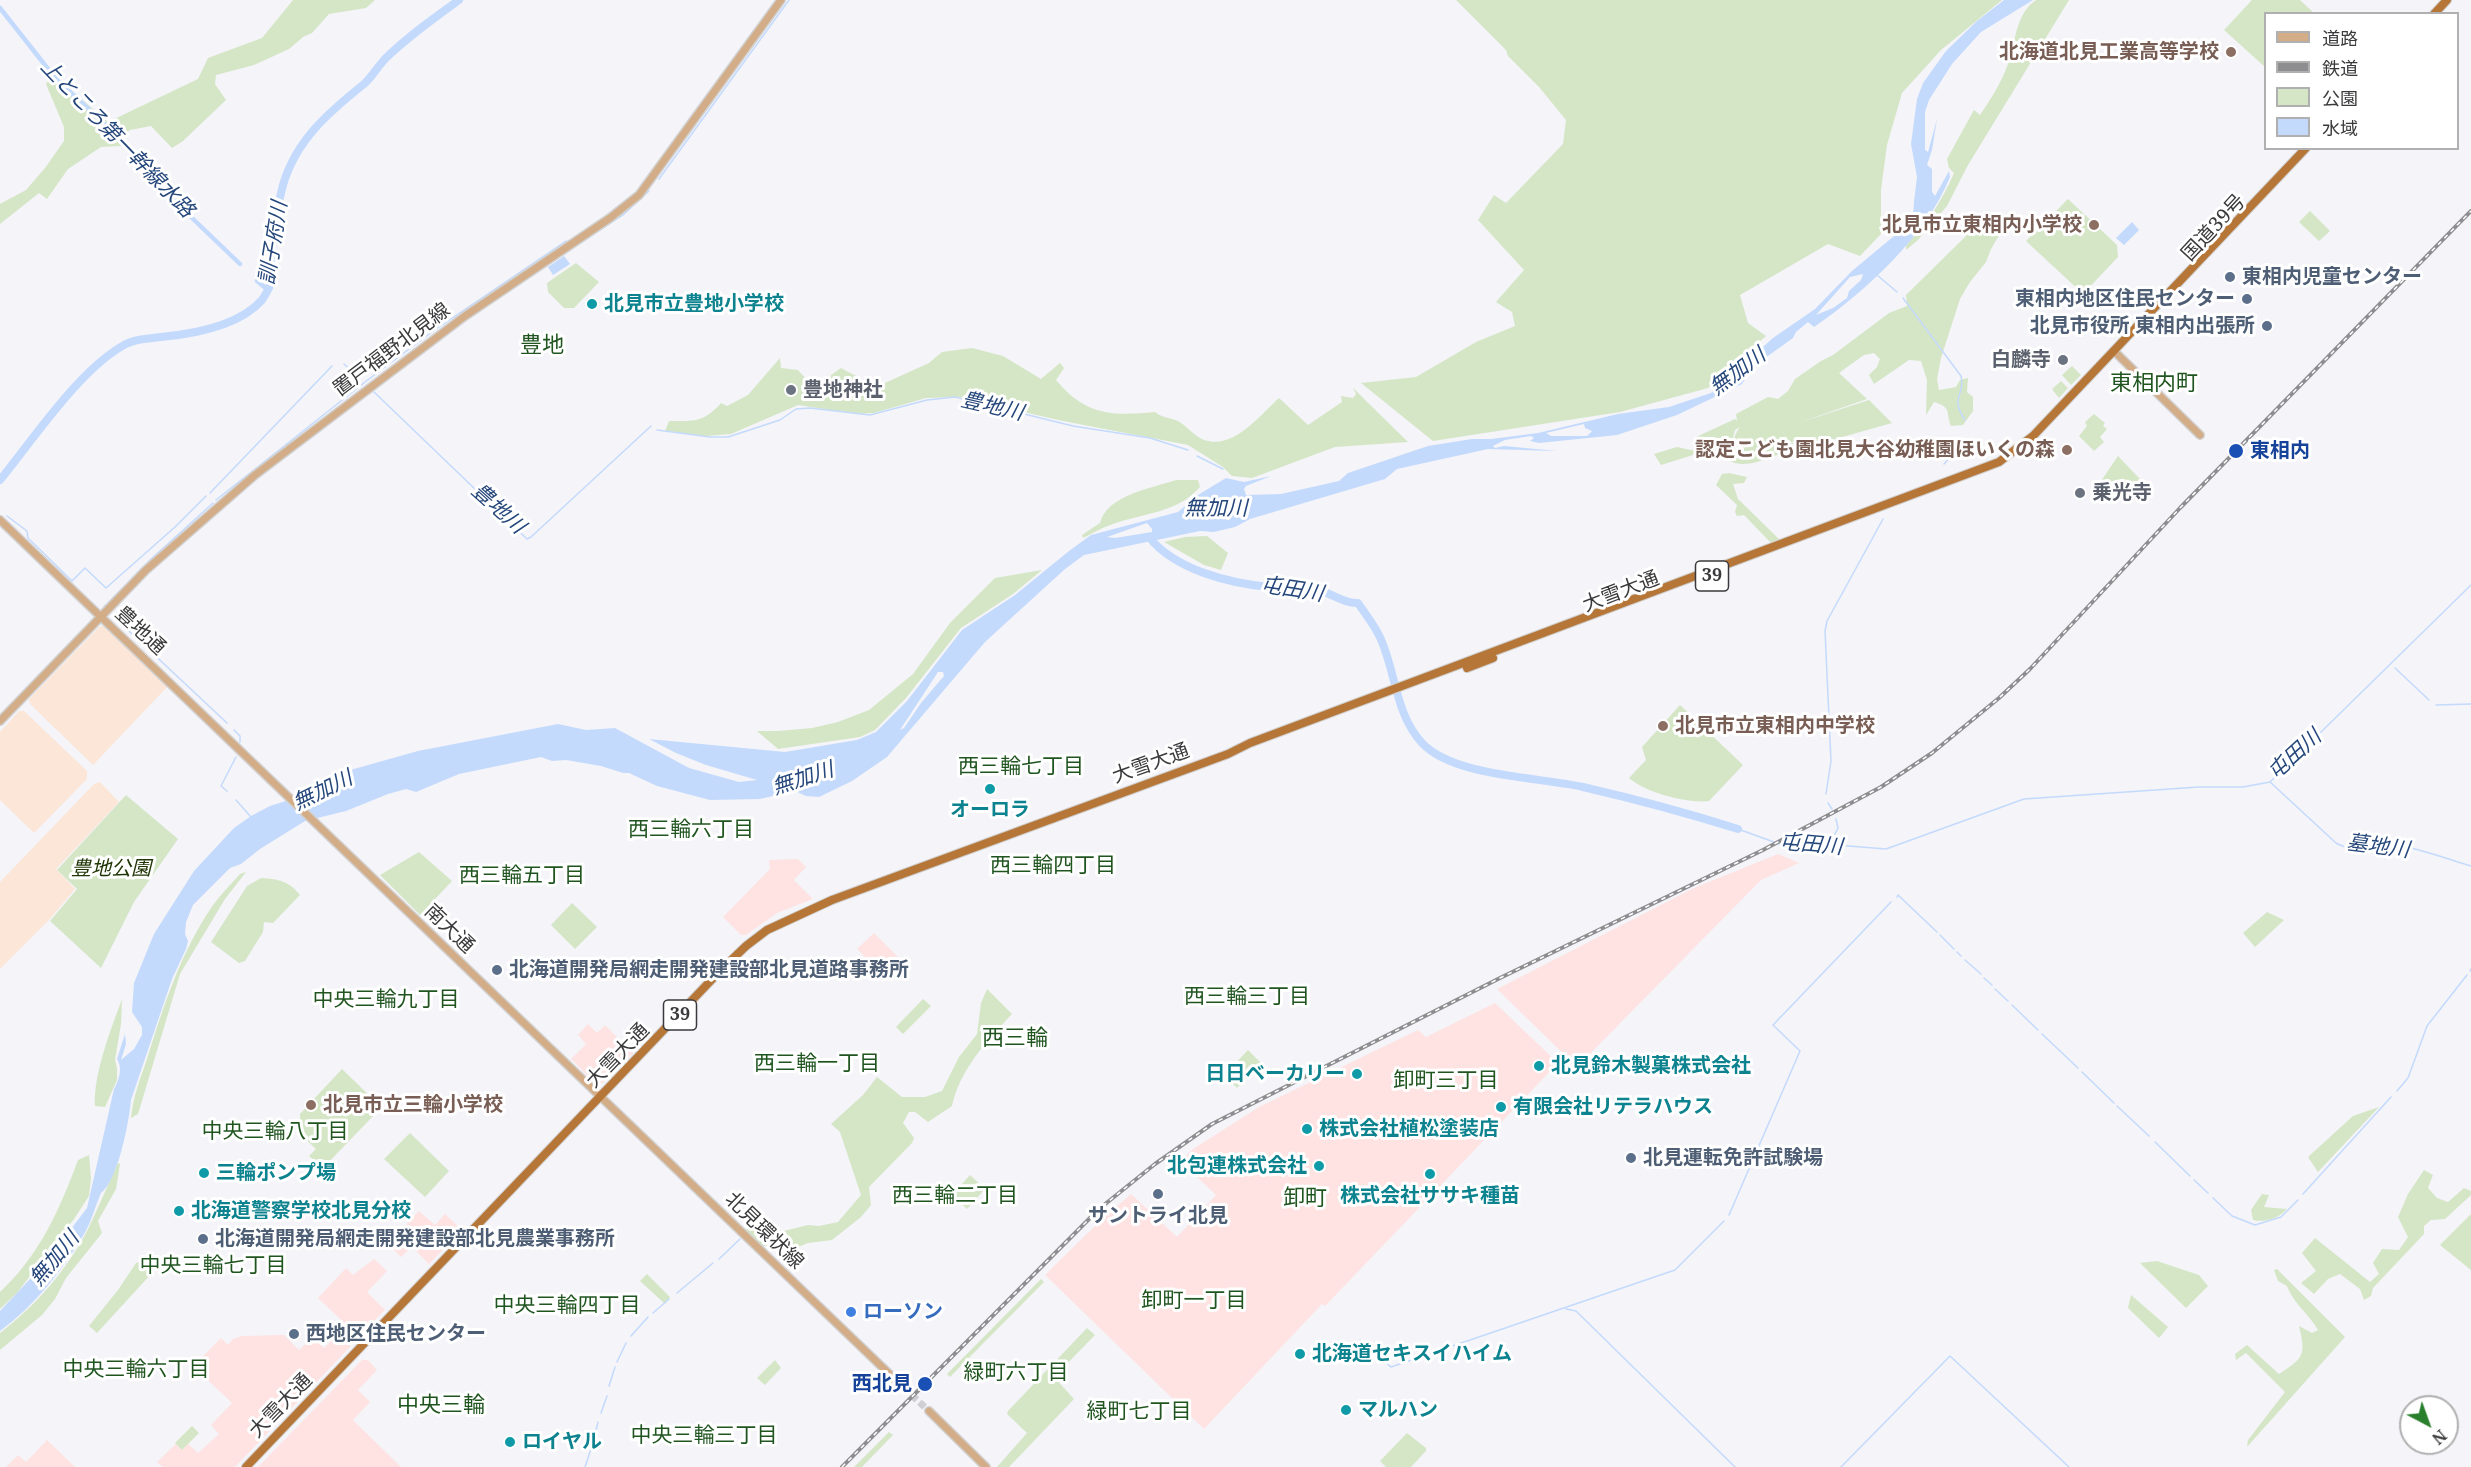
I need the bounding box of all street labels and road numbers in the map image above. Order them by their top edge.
street label: 国道39号 [2177,190,2251,266]
street label: 置戸福野北見線 [329,298,455,402]
road number: 39 [1696,561,1728,591]
street label: 大雪大通 [1579,566,1663,618]
street label: 豊地通 [110,602,170,660]
street label: 大雪大通 [1109,739,1193,789]
street label: 南大通 [419,900,479,958]
road number: 39 [664,1000,696,1030]
street label: 大雪大通 [582,1019,654,1093]
street label: 北見環状線 [720,1188,808,1274]
street label: 大雪大通 [245,1369,317,1443]

